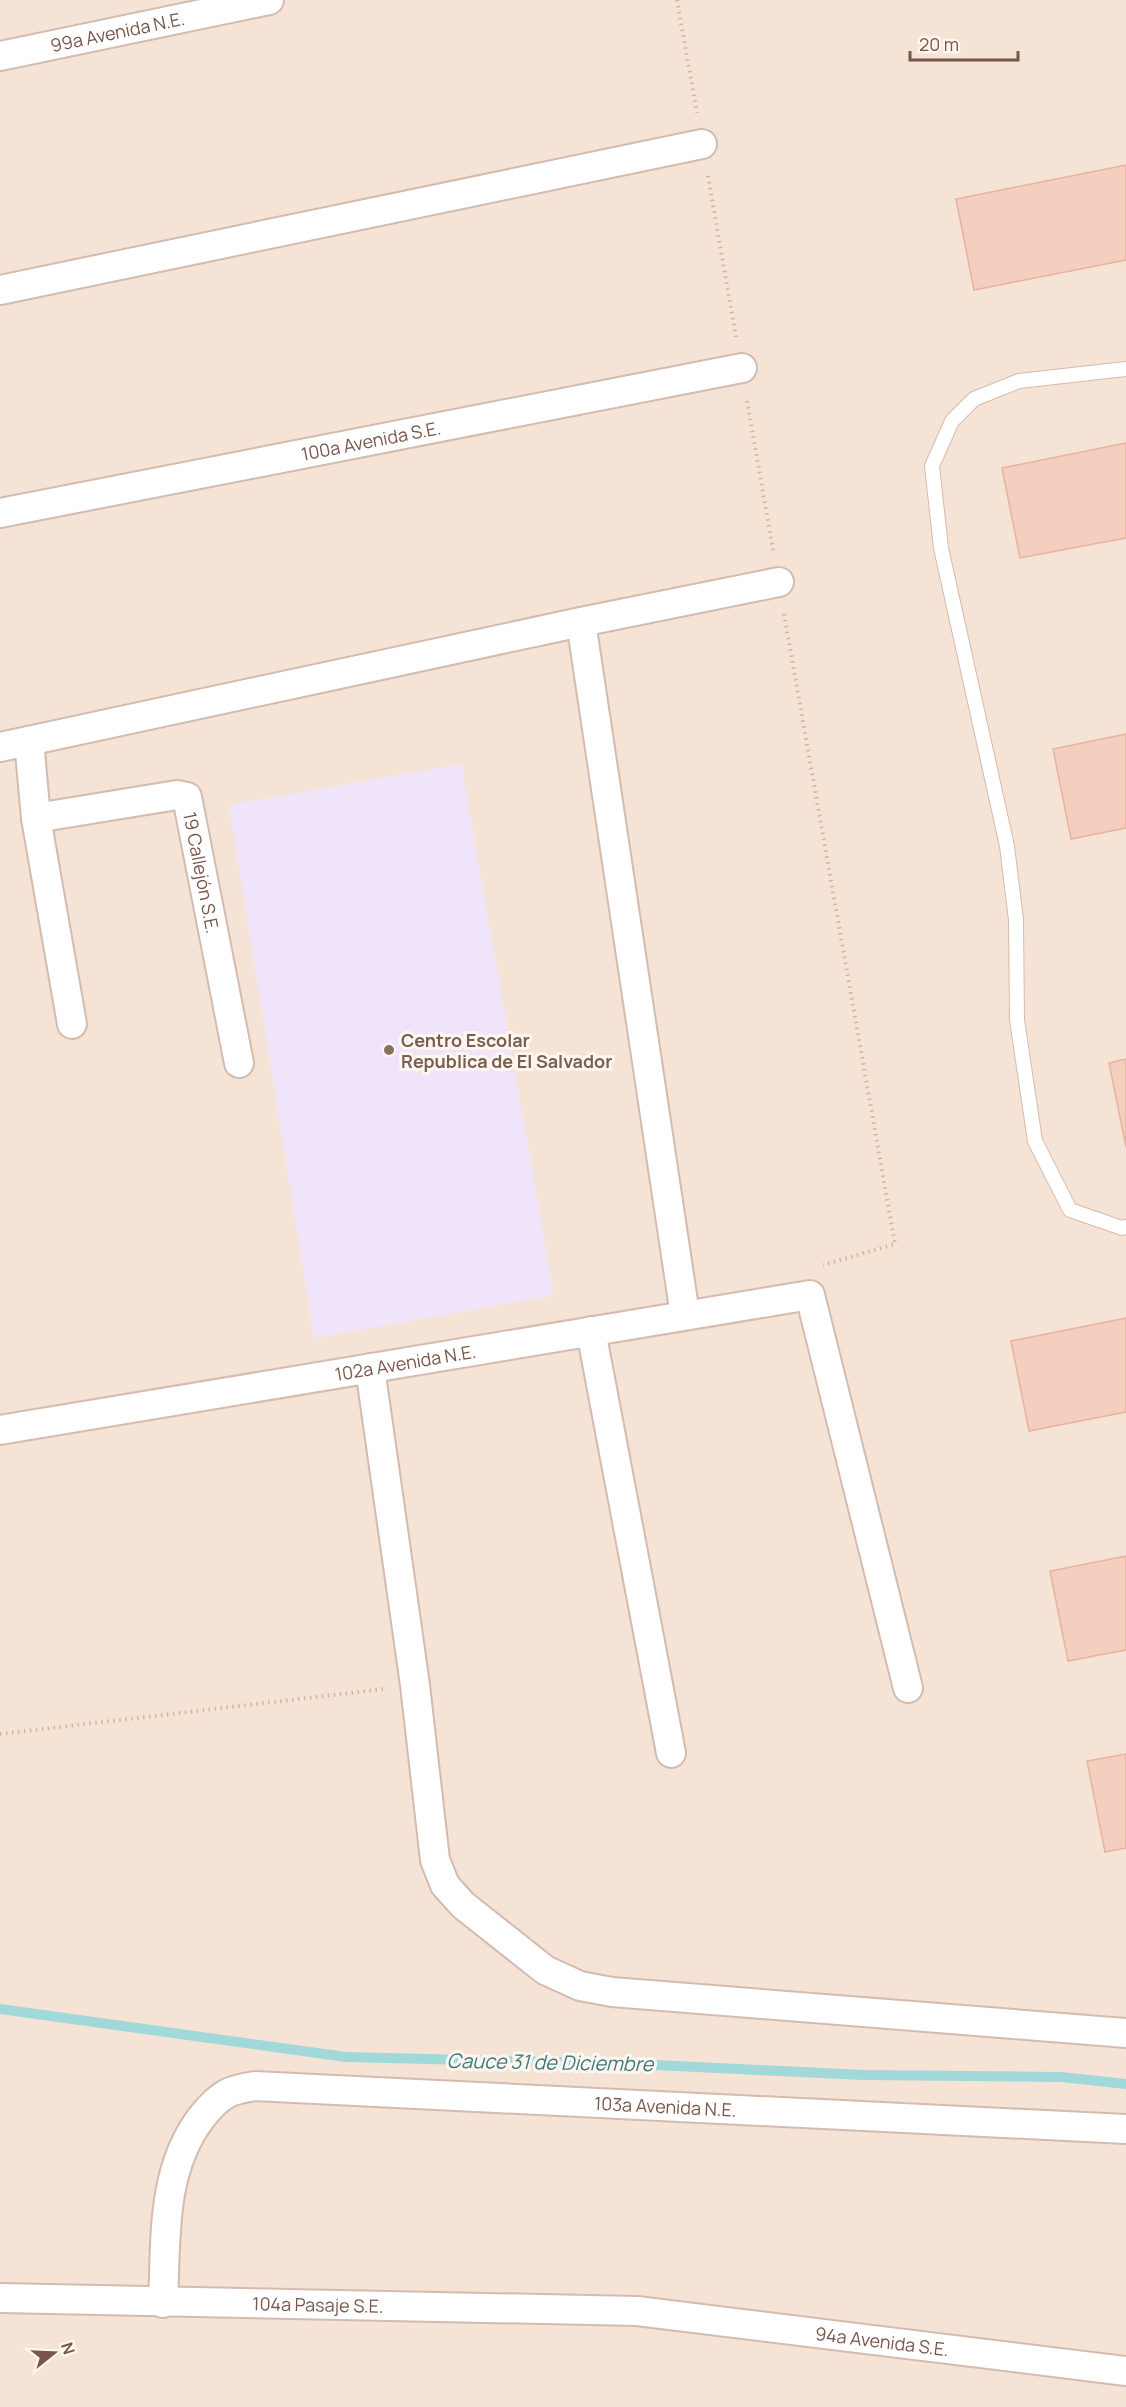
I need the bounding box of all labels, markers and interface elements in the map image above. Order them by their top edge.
street label: 99a Avenida N.E. [48,6,187,57]
scale bar [910,24,1018,62]
text: 20 m [919,32,959,56]
street label: 100a Avenida S.E. [299,415,443,466]
street label: 19 Callejón S.E. [178,810,225,935]
place label: Centro Escolar Republica de El Salvador [401,1028,612,1073]
marker: Centro Escolar Republica de El Salvador [382,1043,396,1057]
street label: 102a Avenida N.E. [333,1339,478,1386]
water label: Cauce 31 de Diciembre [446,2047,655,2077]
street label: 103a Avenida N.E. [594,2091,737,2122]
street label: 104a Pasaje S.E. [252,2291,384,2318]
street label: 94a Avenida S.E. [814,2321,950,2361]
north arrow [24,2323,84,2383]
text: N [56,2339,81,2357]

